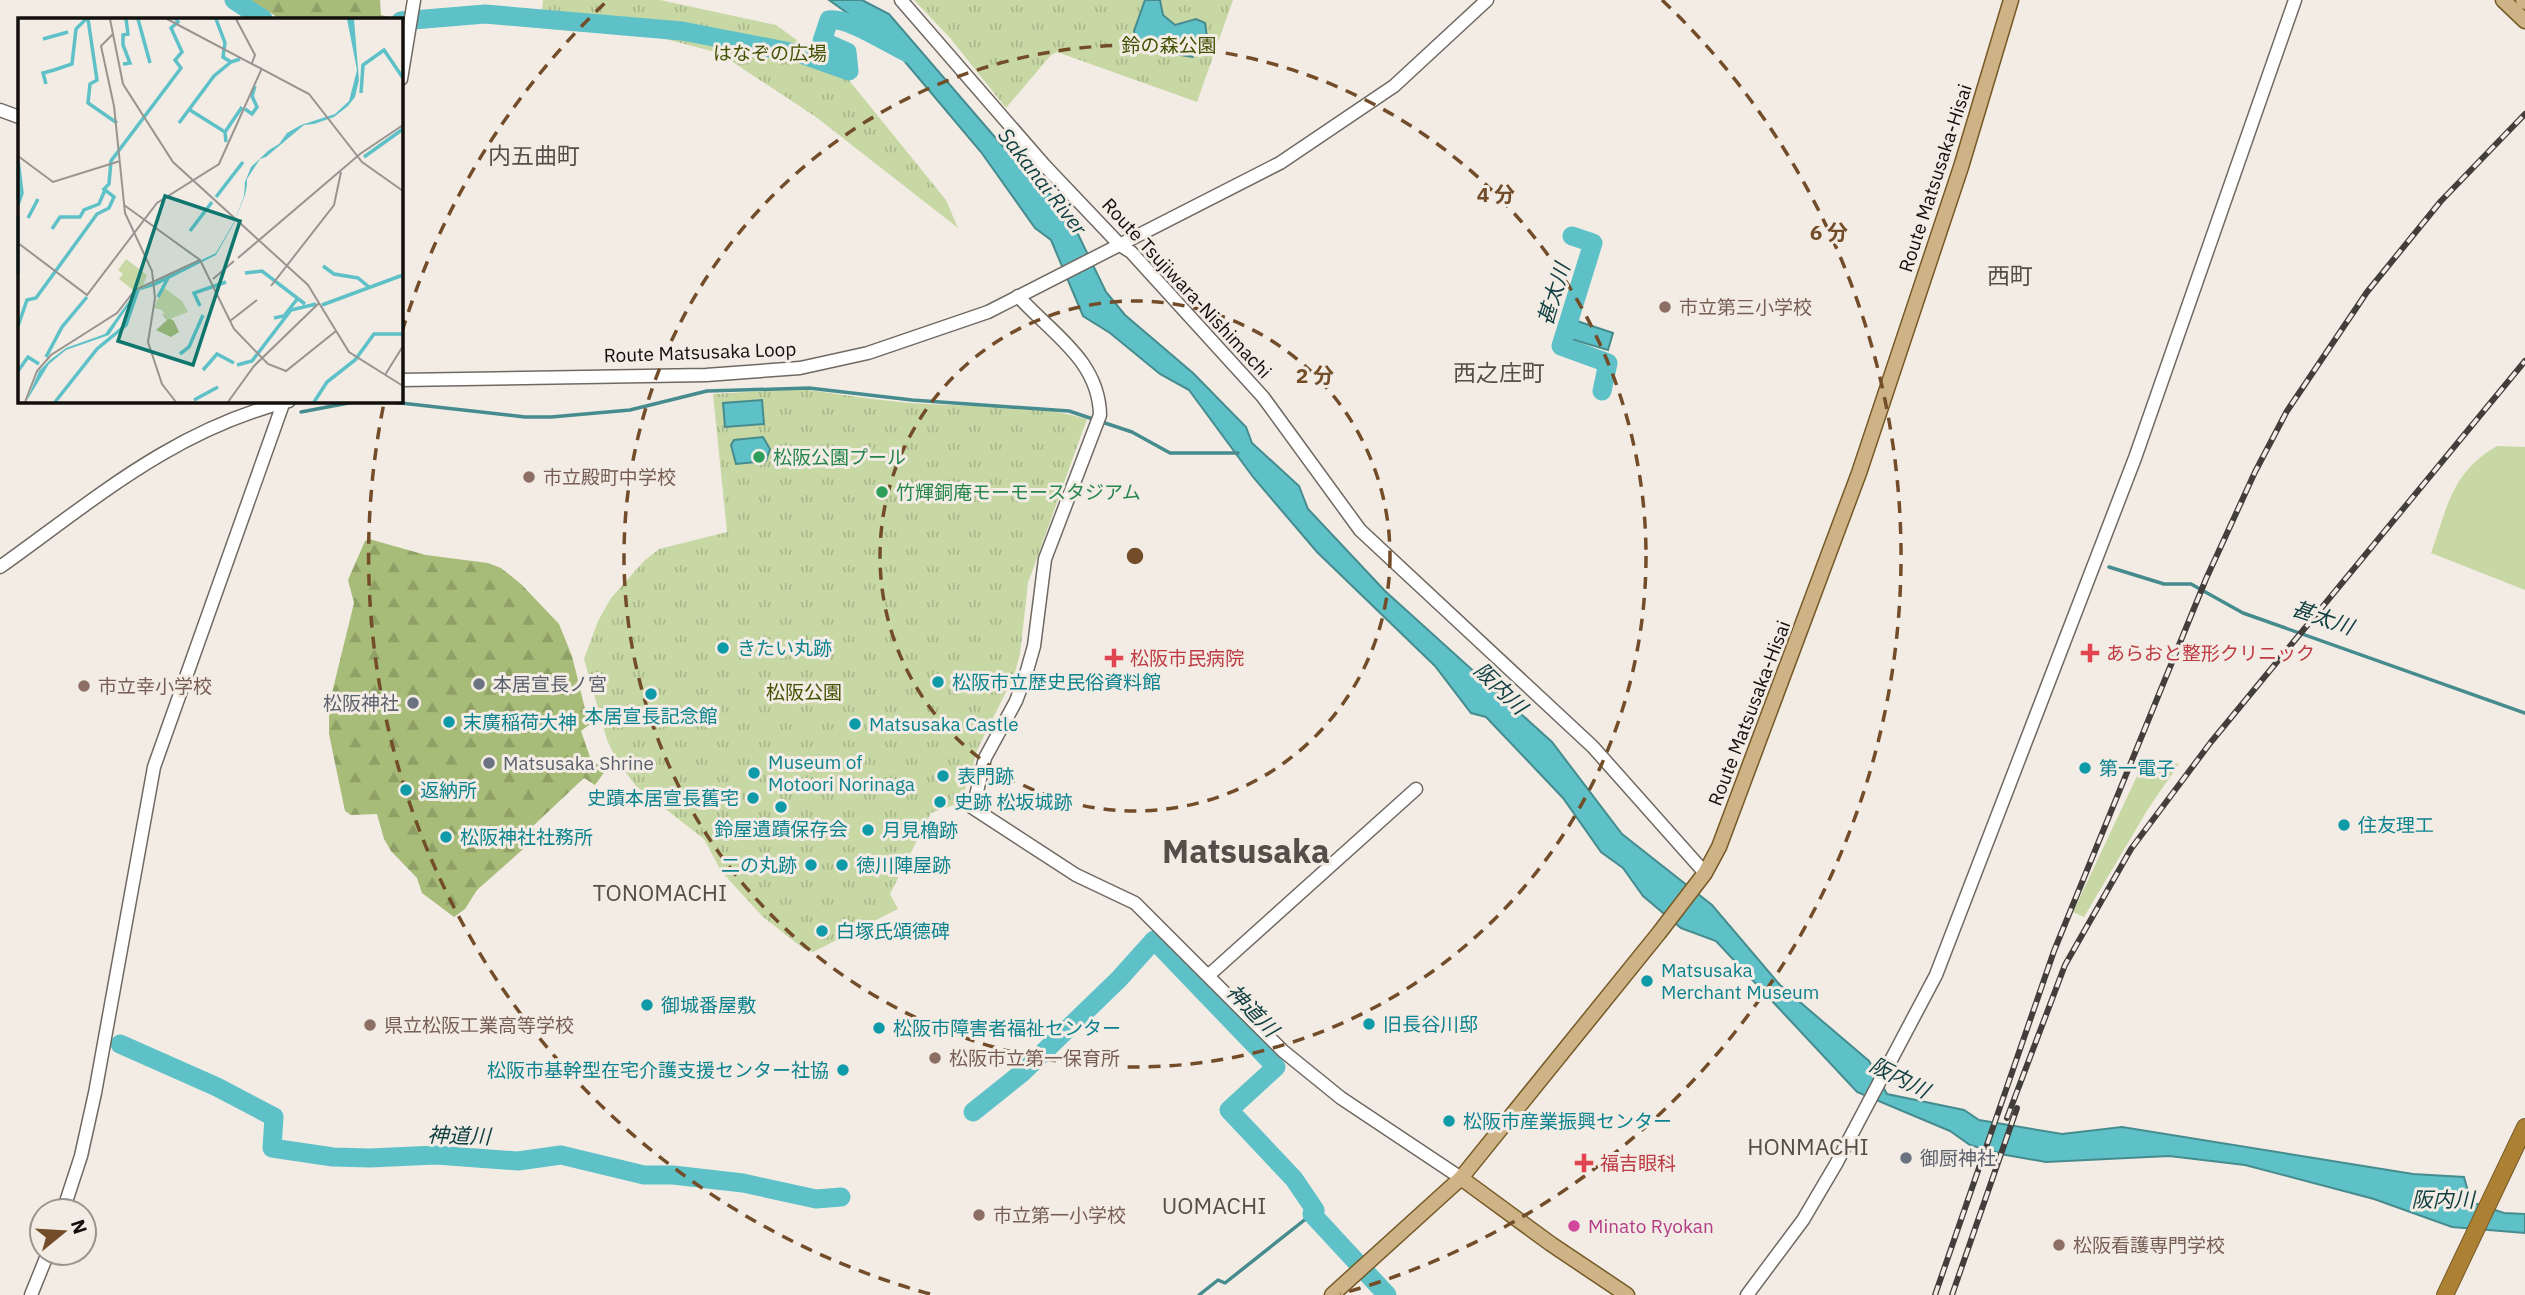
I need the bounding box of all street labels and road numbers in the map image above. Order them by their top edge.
street label: Route Matsusaka-Hisai [1893,81,1977,275]
street label: Route Tsujiwara-Nishimachi [1097,193,1277,383]
street label: Route Matsusaka Loop [603,337,797,367]
street label: Route Matsusaka-Hisai [1703,617,1795,809]

